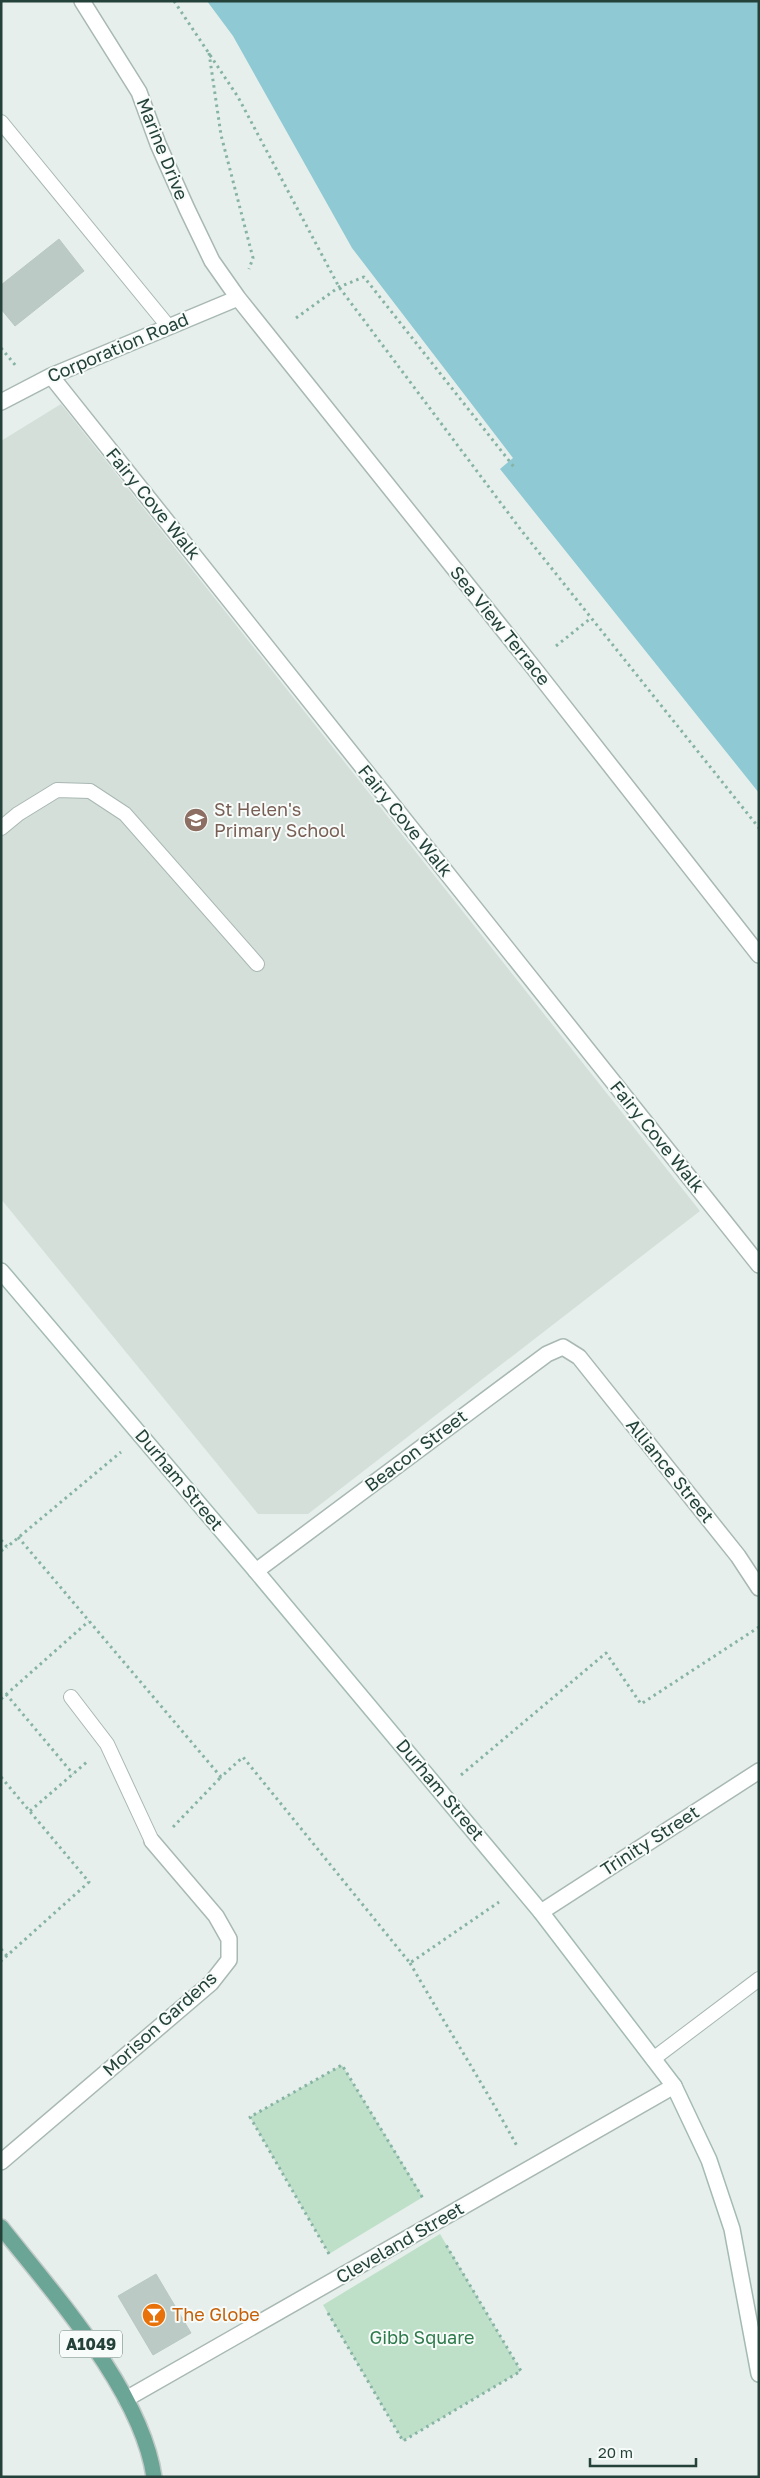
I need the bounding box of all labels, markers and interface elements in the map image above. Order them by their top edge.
street label: Marine Drive [132,94,193,203]
street label: Corporation Road [44,307,192,387]
street label: Fairy Cove Walk [102,443,206,564]
street label: Sea View Terrace [446,561,556,689]
street label: Fairy Cove Walk [354,760,458,881]
place label: St Helen's Primary School [214,798,346,841]
school or university icon: St Helen's Primary School [183,807,209,833]
street label: Fairy Cove Walk [606,1076,710,1197]
street label: Beacon Street [360,1405,471,1496]
street label: Alliance Street [622,1414,719,1527]
street label: Durham Street [131,1424,229,1534]
street label: Durham Street [392,1734,490,1844]
street label: Trinity Street [596,1800,703,1880]
street label: Morison Gardens [98,1966,221,2080]
street label: Cleveland Street [332,2197,467,2288]
bar icon: The Globe [141,2302,167,2328]
place label: The Globe [172,2303,260,2325]
park label: Gibb Square [369,2326,475,2348]
road number: A1049 [60,2330,122,2358]
scale bar [590,2436,696,2468]
text: 20 m [598,2443,633,2461]

